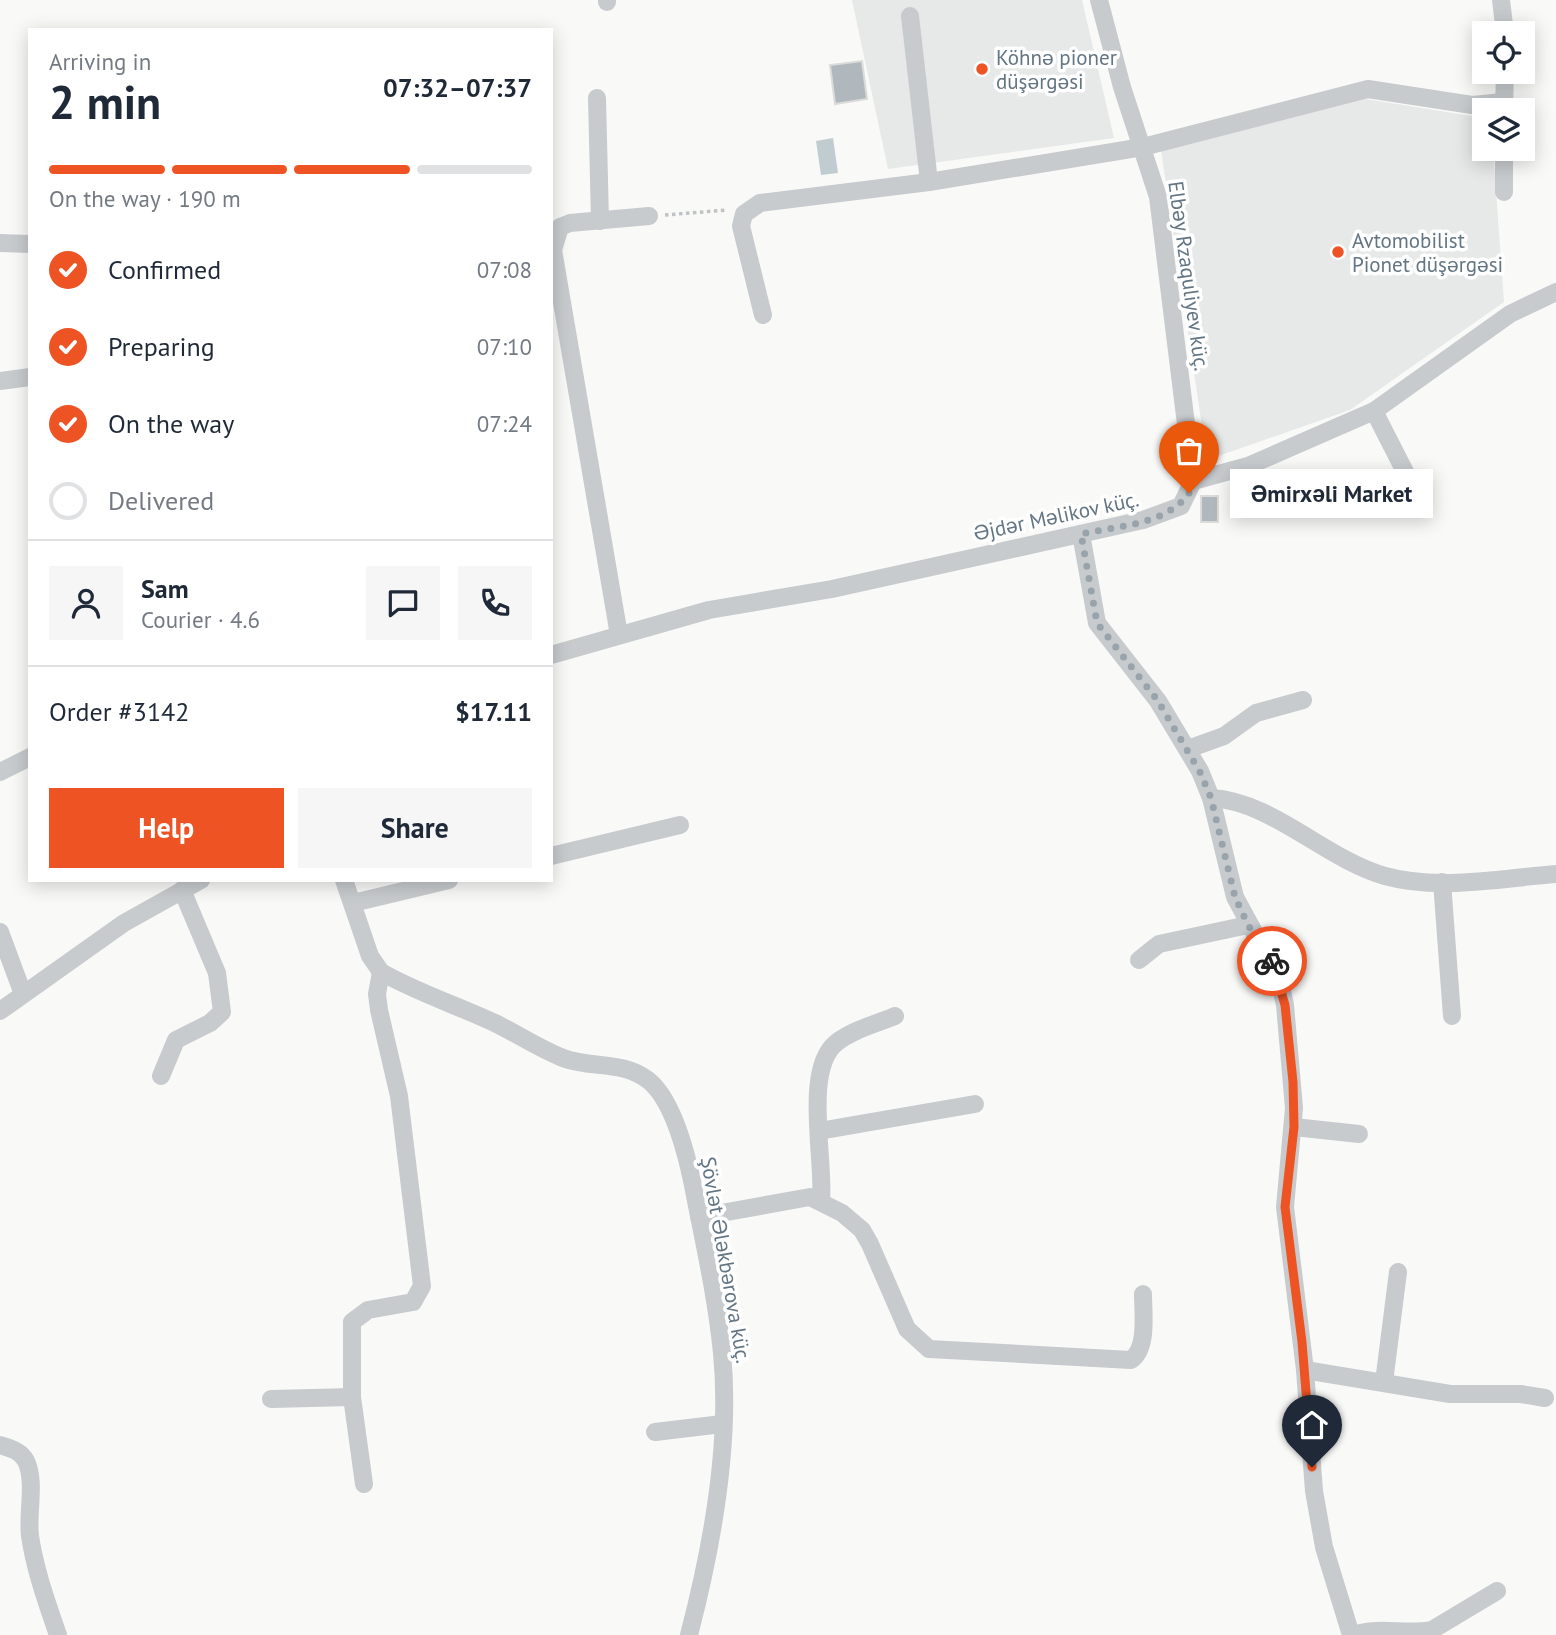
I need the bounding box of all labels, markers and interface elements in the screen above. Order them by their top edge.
map controls [1472,21,1535,161]
button: locate [1472,21,1535,84]
place label: Köhnə pioner düşərgəsi [996,44,1117,95]
text: Arriving in [49,47,151,76]
marker: Köhnə pioner düşərgəsi [974,61,990,77]
text: 07:32–07:37 [383,71,532,104]
text: 2 min [49,72,161,132]
button: layers [1472,98,1535,161]
street label: Elbəy Rzaquliyev küç. [1162,179,1216,373]
text: On the way · 190 m [49,184,241,213]
place label: Avtomobilist Pionet düşərgəsi [1352,227,1503,278]
marker: Avtomobilist Pionet düşərgəsi [1330,244,1346,260]
icon: check [49,251,87,289]
text: Confirmed [108,253,221,286]
text: 07:08 [477,255,532,284]
icon: check [49,328,87,366]
text: Preparing [108,330,215,363]
text: 07:10 [477,332,532,361]
icon: check [49,405,87,443]
text: On the way [108,407,234,440]
text: 07:24 [477,409,532,438]
pin [1159,421,1219,493]
icon: bag [1170,432,1208,470]
callout: Əmirxəli Market [1231,468,1434,518]
text: Əmirxəli Market [1251,479,1412,508]
text: Delivered [108,484,214,517]
street label: Əjdər Məlikov küç. [971,485,1141,547]
button: person [49,566,123,640]
button: chat [366,566,440,640]
button: phone [458,566,532,640]
text: Sam [141,572,189,605]
text: Courier · 4.6 [141,605,260,634]
text: Order #3142 [49,695,189,728]
text: $17.11 [455,695,532,728]
button: Help [49,788,284,868]
button: Share [298,788,532,868]
courier [1237,926,1307,996]
icon: bike [1253,942,1291,980]
street label: Şövlət Ələkbərova küç. [695,1155,757,1365]
pin [1282,1395,1342,1467]
icon: home [1293,1406,1331,1444]

